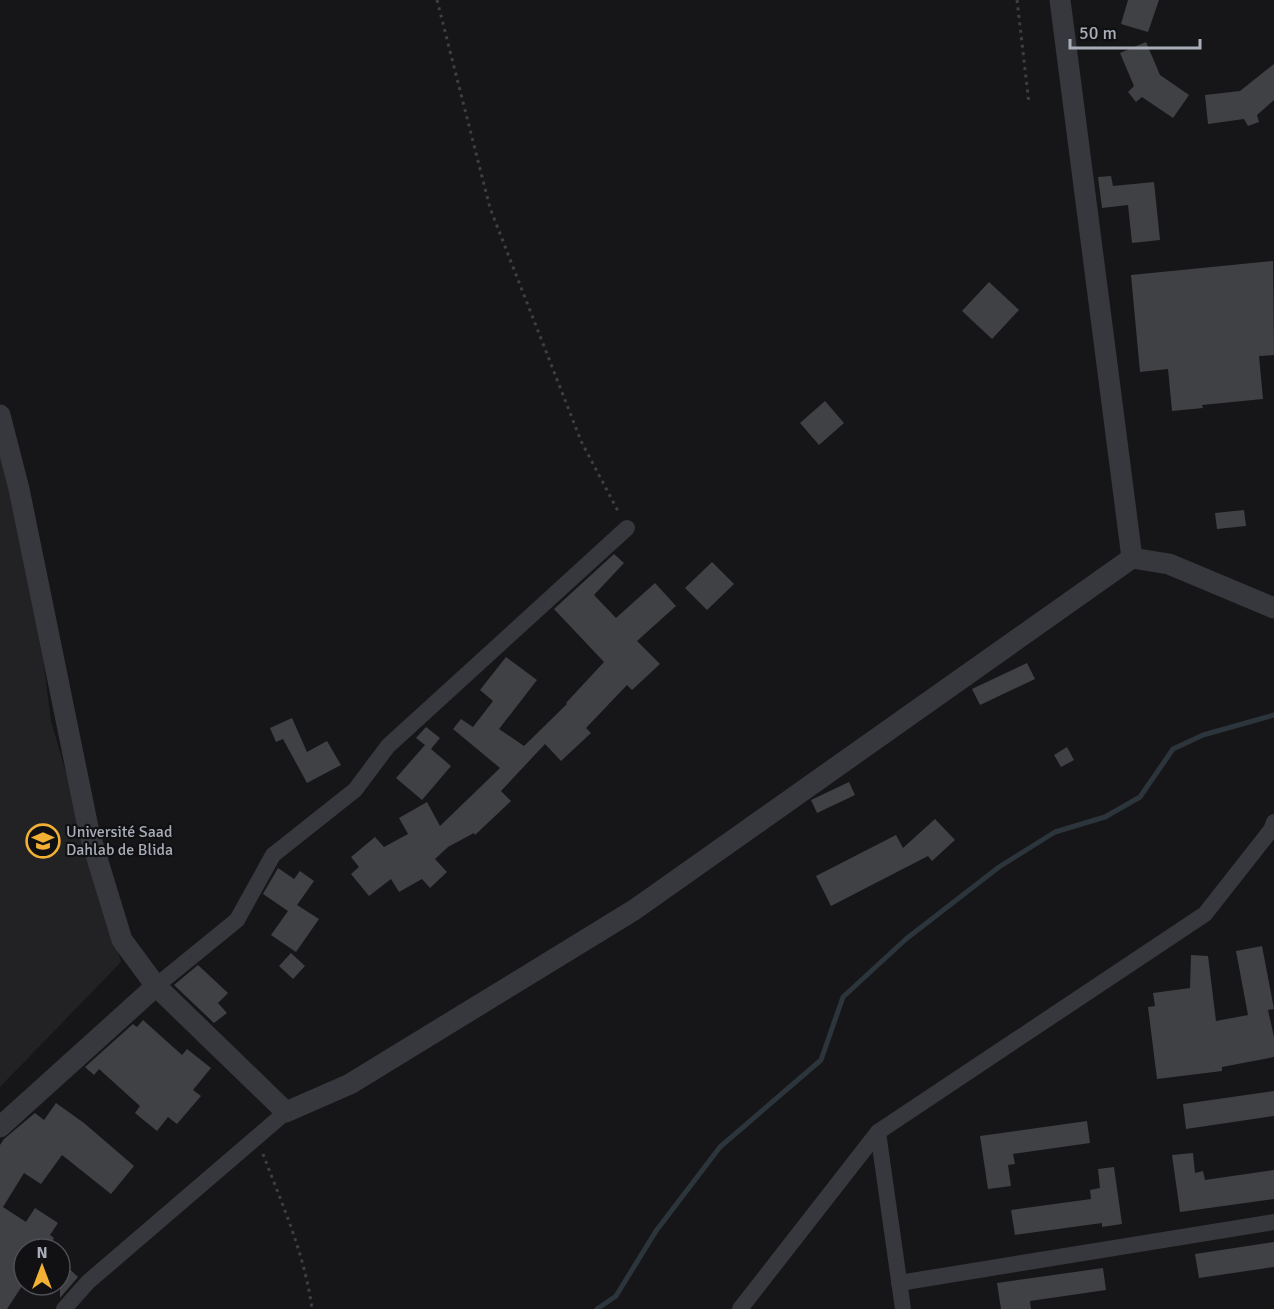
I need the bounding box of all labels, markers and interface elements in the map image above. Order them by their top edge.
scale bar [1070,12,1200,50]
text: 50 m [1079,22,1117,44]
place label: Université Saad Dahlab de Blida [66,822,173,860]
school or university icon: Université Saad Dahlab de Blida [25,823,61,859]
north arrow [12,1237,72,1297]
text: N [36,1243,48,1263]

